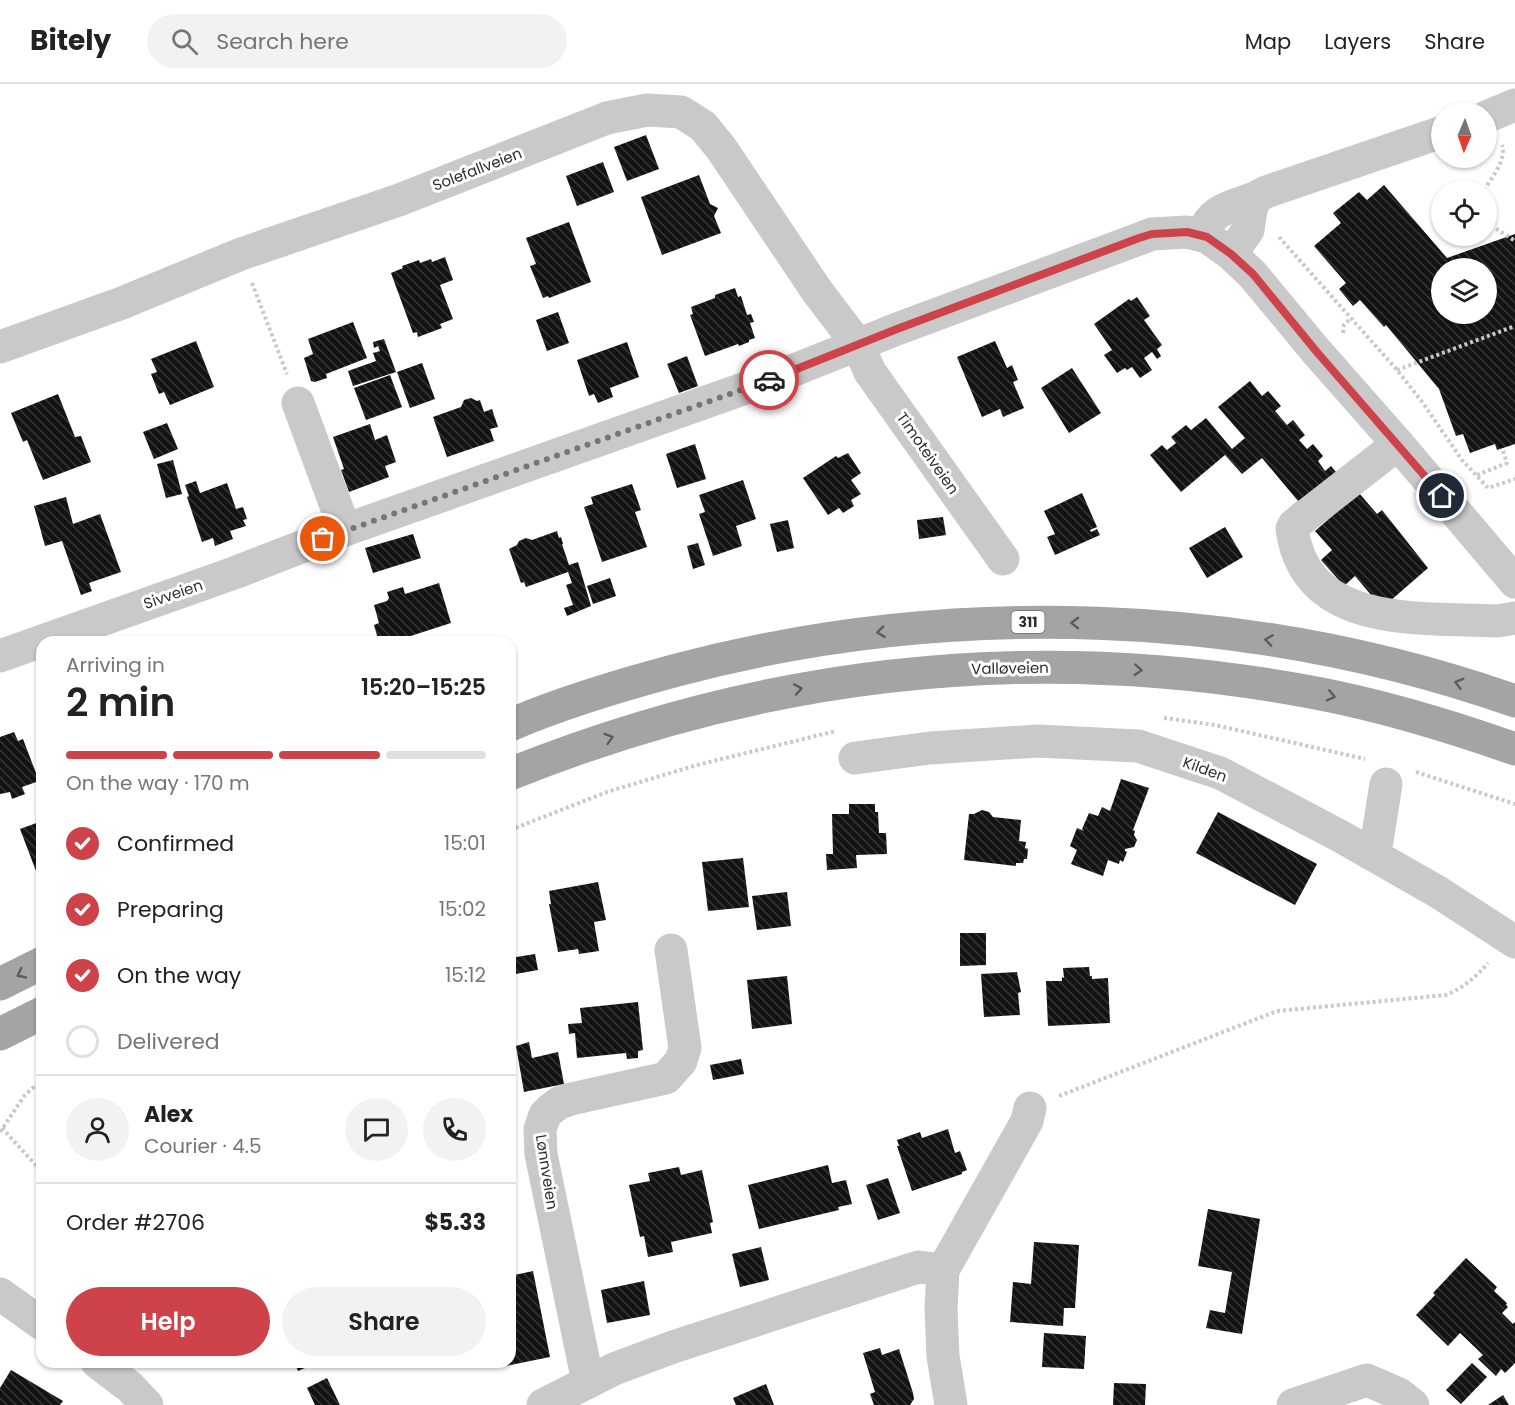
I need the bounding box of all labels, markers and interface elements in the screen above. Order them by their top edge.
search box [147,14,567,68]
text: Bitely [30,21,111,60]
icon: search [168,25,201,58]
text: Search here [216,26,349,57]
text: Map [1245,27,1291,56]
text: Layers [1324,27,1391,56]
text: Share [1424,27,1485,56]
north arrow [1431,102,1497,168]
map controls [1431,102,1497,324]
street label: Solefallveien [429,142,525,196]
button: locate [1431,180,1497,246]
button: layers [1431,258,1497,324]
courier [739,350,799,410]
icon: car [753,364,786,397]
street label: Timoteiveien [892,408,964,498]
pin [1416,470,1467,521]
icon: home [1425,479,1458,512]
pin [297,513,348,564]
icon: bag [306,522,339,555]
street label: Sivveien [141,574,205,614]
road number: 311 [1012,611,1044,633]
one-way arrow [1071,617,1080,629]
one-way arrow [876,625,885,638]
one-way arrow [1265,634,1274,647]
text: Arriving in [66,651,165,679]
street label: Valløveien [971,657,1049,679]
one-way arrow [1134,663,1143,676]
text: 15:20–15:25 [361,672,486,703]
text: 2 min [66,675,175,730]
one-way arrow [1454,678,1465,690]
one-way arrow [792,683,802,696]
one-way arrow [1326,689,1336,702]
one-way arrow [603,732,614,745]
street label: Kilden [1180,751,1230,787]
text: On the way · 170 m [66,769,250,797]
icon: check [66,827,99,860]
text: Confirmed [117,828,234,859]
text: 15:01 [444,829,486,857]
icon: check [66,893,99,926]
text: Preparing [117,894,224,925]
text: 15:02 [439,895,486,923]
icon: check [66,959,99,992]
text: On the way [117,960,241,991]
text: 15:12 [445,961,486,989]
one-way arrow [16,966,27,978]
text: Delivered [117,1026,220,1057]
button: person [66,1098,129,1161]
button: chat [345,1098,408,1161]
button: phone [423,1098,486,1161]
text: Alex [144,1099,193,1130]
text: Courier · 4.5 [144,1132,262,1160]
street label: Lønnveien [531,1133,563,1211]
text: Order #2706 [66,1207,205,1238]
text: $5.33 [424,1207,486,1238]
button: Help [66,1287,270,1356]
button: Share [282,1287,486,1356]

